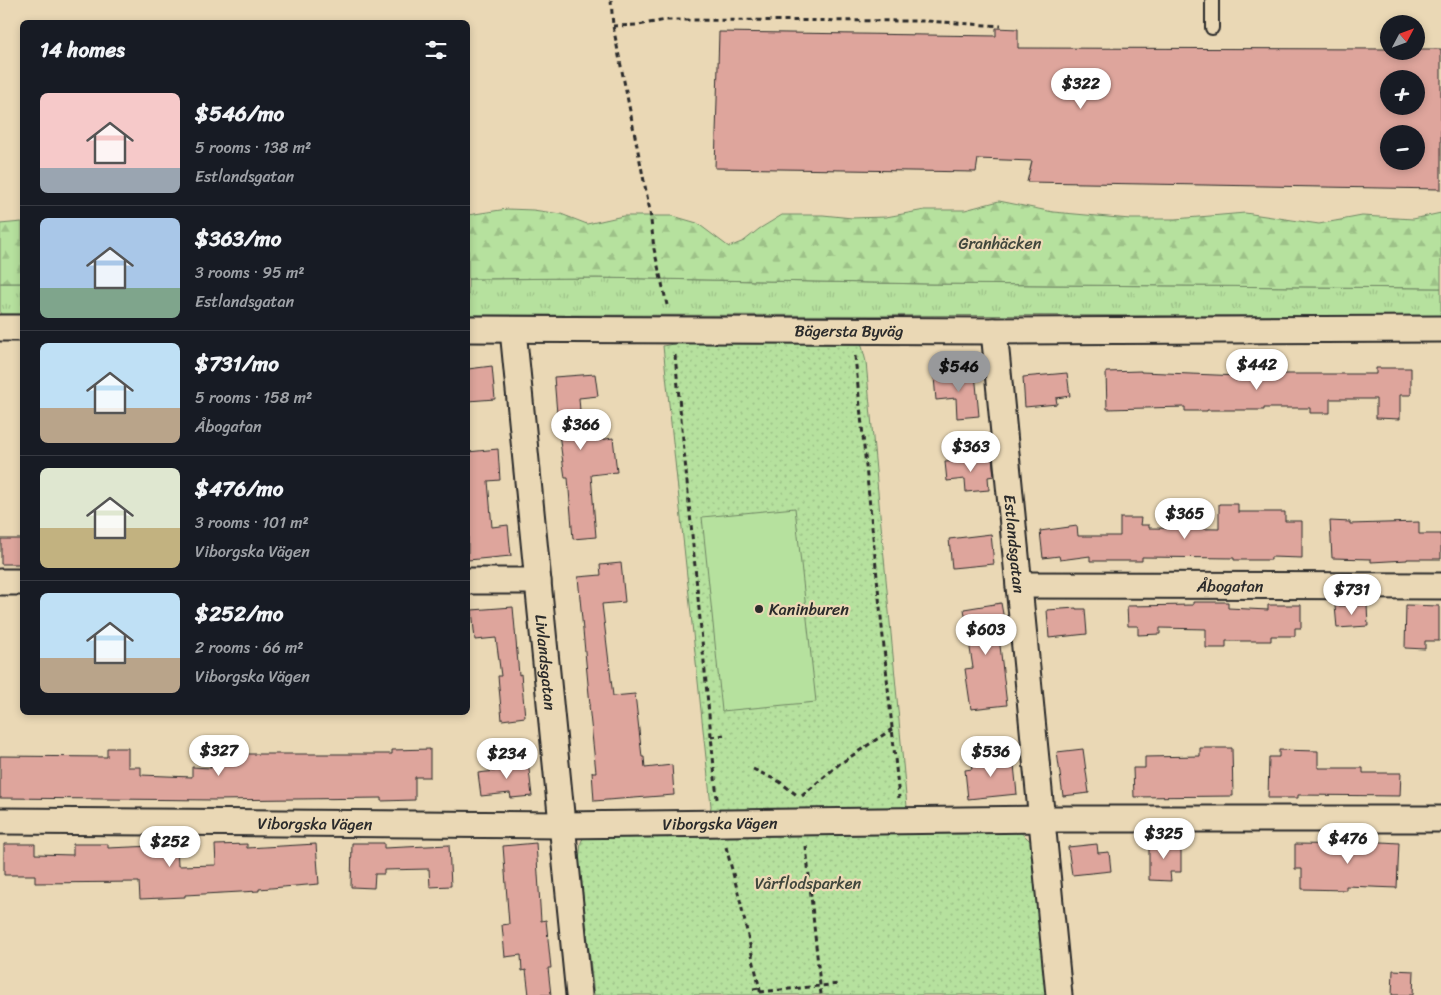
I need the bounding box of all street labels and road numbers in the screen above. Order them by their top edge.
street label: Bägersta Byväg [795,316,903,346]
street label: Estlandsgatan [995,493,1034,595]
street label: Åbogatan [1196,571,1264,601]
street label: Livlandsgatan [526,613,565,712]
street label: Viborgska Vägen [662,808,778,839]
street label: Viborgska Vägen [257,809,373,839]

